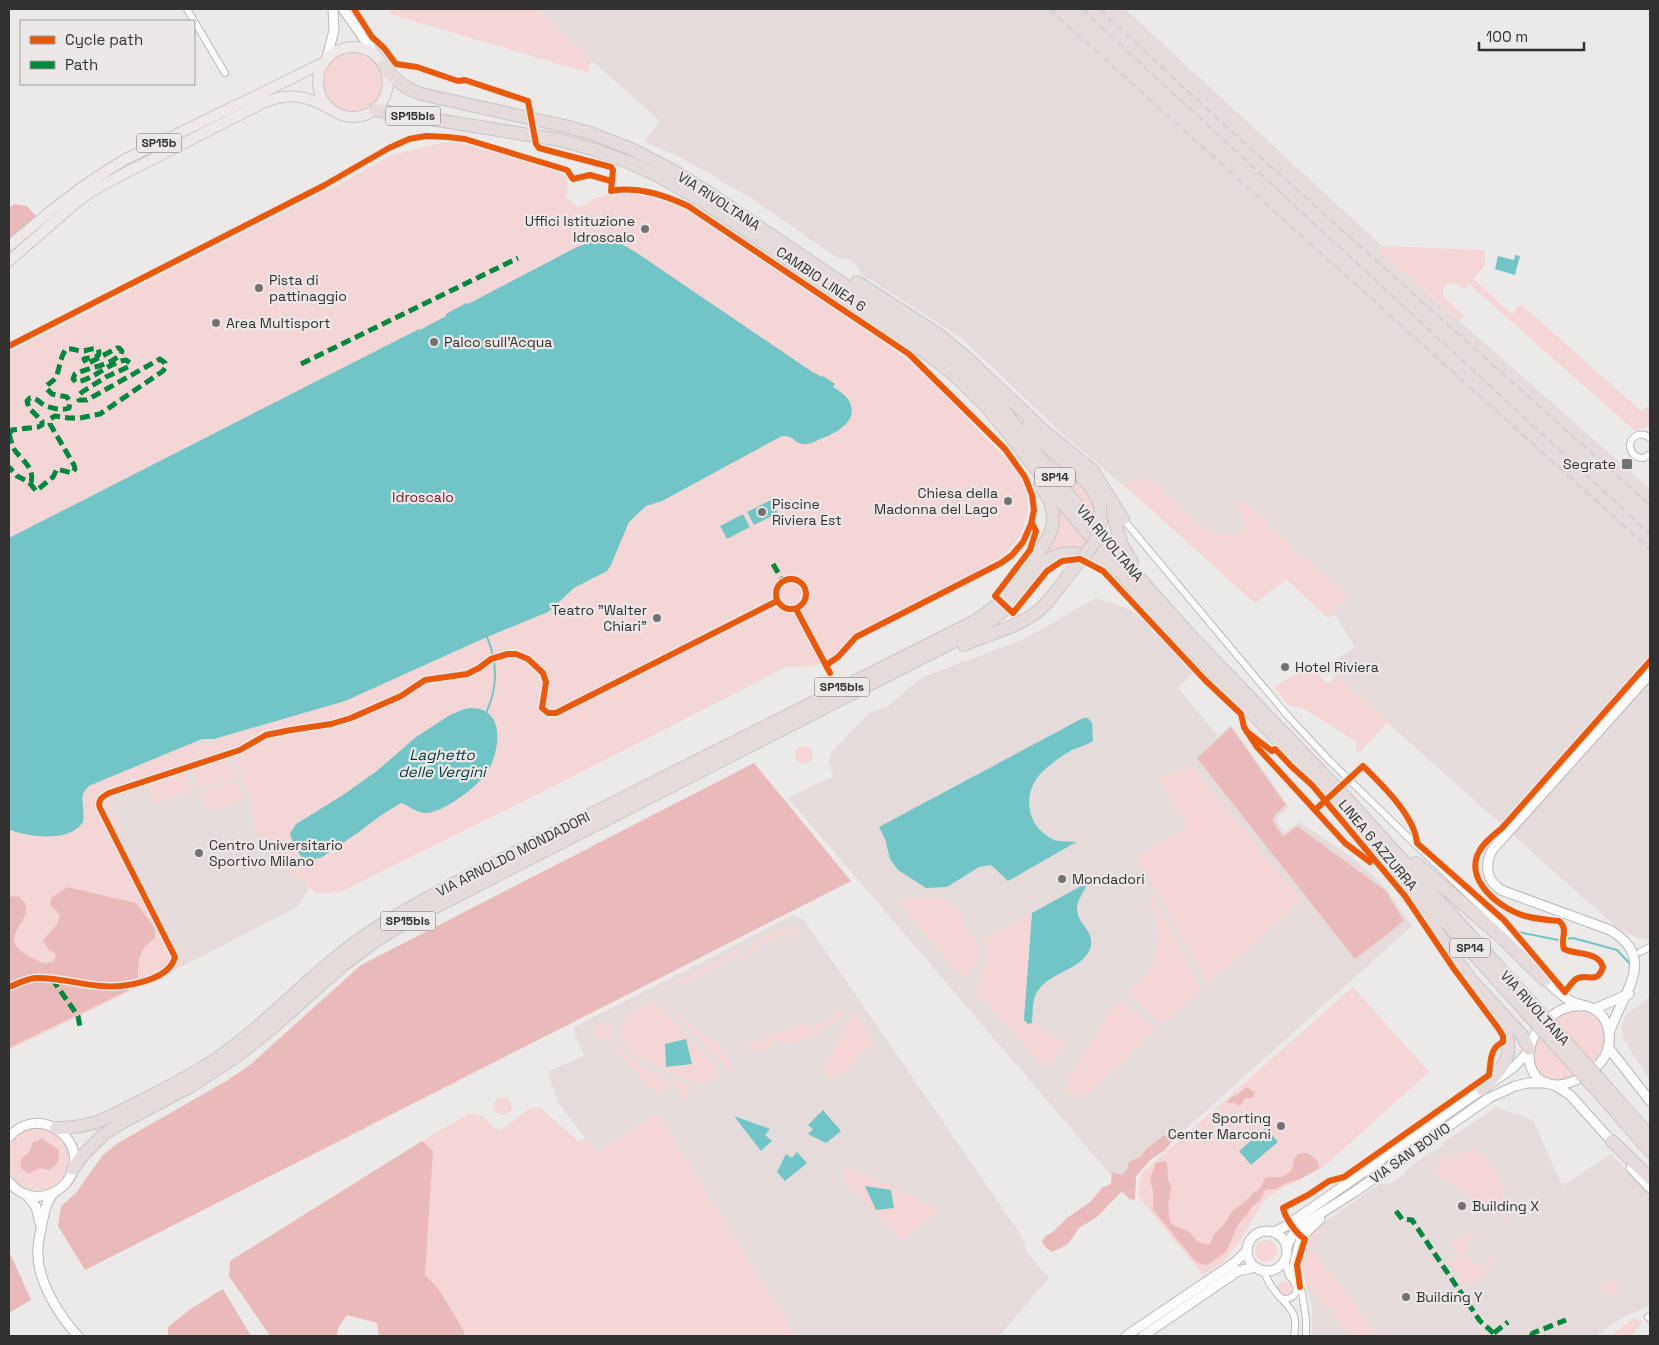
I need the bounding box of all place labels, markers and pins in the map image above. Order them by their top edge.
place label: Uffici Istituzione Idroscalo [525,212,635,246]
marker: Uffici Istituzione Idroscalo [639,223,651,235]
place label: Pista di pattinaggio [269,271,347,305]
marker: Pista di pattinaggio [253,282,265,294]
place label: Area Multisport [226,314,331,332]
marker: Area Multisport [210,317,222,329]
place label: Palco sull'Acqua [444,333,552,351]
marker: Palco sull'Acqua [428,336,440,348]
place label: Segrate [1563,455,1616,473]
marker: Segrate [1620,457,1634,471]
place label: Chiesa della Madonna del Lago [874,484,998,518]
place label: Piscine Riviera Est [772,495,842,529]
marker: Chiesa della Madonna del Lago [1002,495,1014,507]
marker: Piscine Riviera Est [756,506,768,518]
place label: Teatro "Walter Chiari" [551,601,647,635]
marker: Teatro "Walter Chiari" [651,612,663,624]
place label: Hotel Riviera [1295,658,1379,676]
marker: Hotel Riviera [1279,661,1291,673]
place label: Centro Universitario Sportivo Milano [209,836,343,870]
marker: Centro Universitario Sportivo Milano [193,847,205,859]
place label: Mondadori [1072,870,1145,888]
marker: Mondadori [1056,873,1068,885]
place label: Sporting Center Marconi [1168,1109,1271,1143]
marker: Sporting Center Marconi [1275,1120,1287,1132]
place label: Building X [1472,1197,1539,1215]
marker: Building X [1456,1200,1468,1212]
place label: Building Y [1416,1288,1483,1306]
marker: Building Y [1400,1291,1412,1303]

